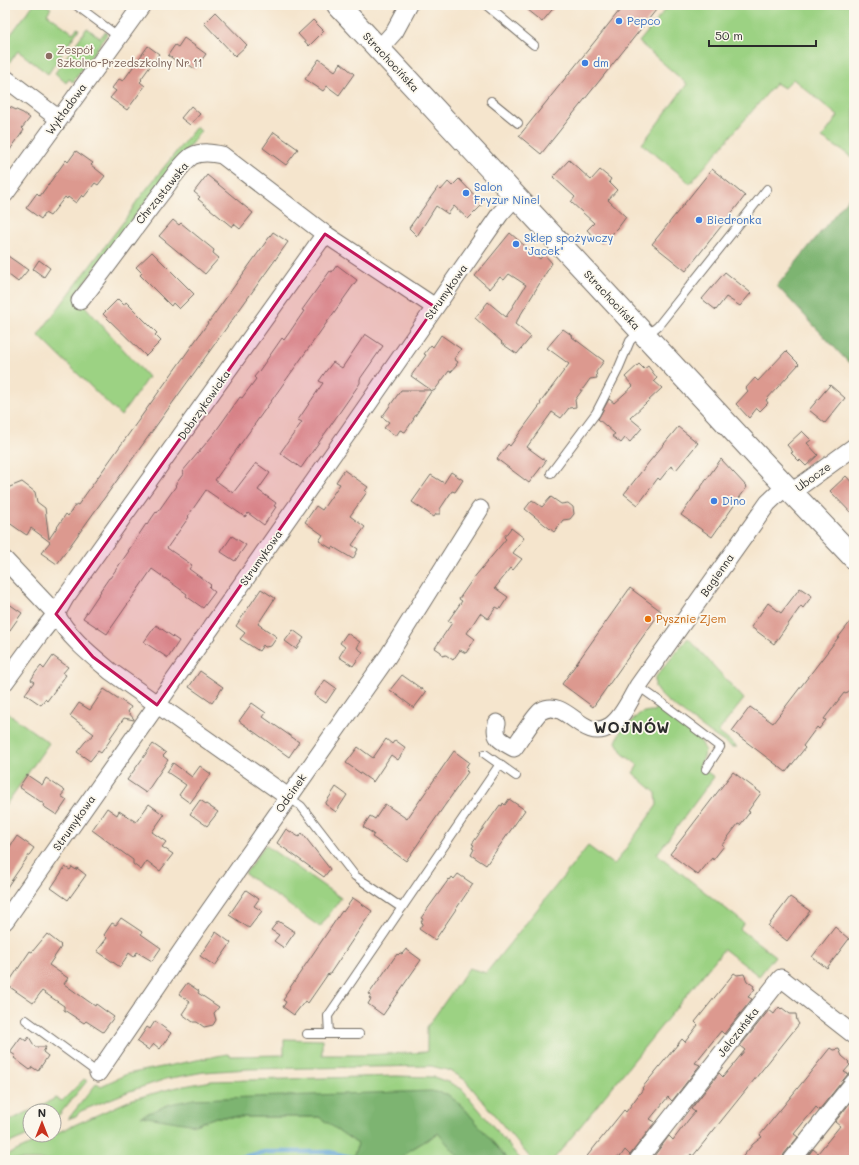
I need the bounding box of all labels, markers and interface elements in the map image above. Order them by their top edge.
place label: Pepco [627,13,661,28]
marker: Pepco [614,16,624,26]
scale bar [709,22,816,48]
text: 50 m [715,27,743,43]
street label: Strachocińska [360,29,423,95]
place label: Zespół Szkolno-Przedszkolny Nr 11 [57,42,203,70]
marker: Zespół Szkolno-Przedszkolny Nr 11 [44,51,54,61]
place label: dm [593,55,609,70]
marker: dm [580,58,590,68]
street label: Wykładowa [42,80,89,138]
street label: Chrząstawska [132,158,191,227]
place label: Salon Fryzur Ninel [474,179,540,207]
marker: Salon Fryzur Ninel [461,188,471,198]
place label: Biedronka [707,212,762,227]
marker: Biedronka [694,215,704,225]
place label: Sklep spożywczy "Jacek" [524,230,614,258]
marker: Sklep spożywczy "Jacek" [511,239,521,249]
street label: Strumykowa [421,261,470,323]
street label: Strachocińska [581,267,644,333]
street label: Dobrzykowicka [174,367,233,443]
street label: Ubocze [792,459,834,494]
place label: Dino [722,493,746,508]
marker: Dino [709,496,719,506]
street label: Strumykowa [236,527,285,589]
street label: Bagienna [696,550,737,599]
place label: Pysznie Zjem [656,611,726,626]
marker: Pysznie Zjem [643,614,653,624]
district label: WOJNÓW [594,717,670,737]
street label: Odcinek [272,770,310,815]
street label: Strumykowa [49,792,98,854]
street label: Jelczańska [713,1004,762,1060]
north arrow [22,1103,62,1143]
text: N [38,1105,46,1120]

